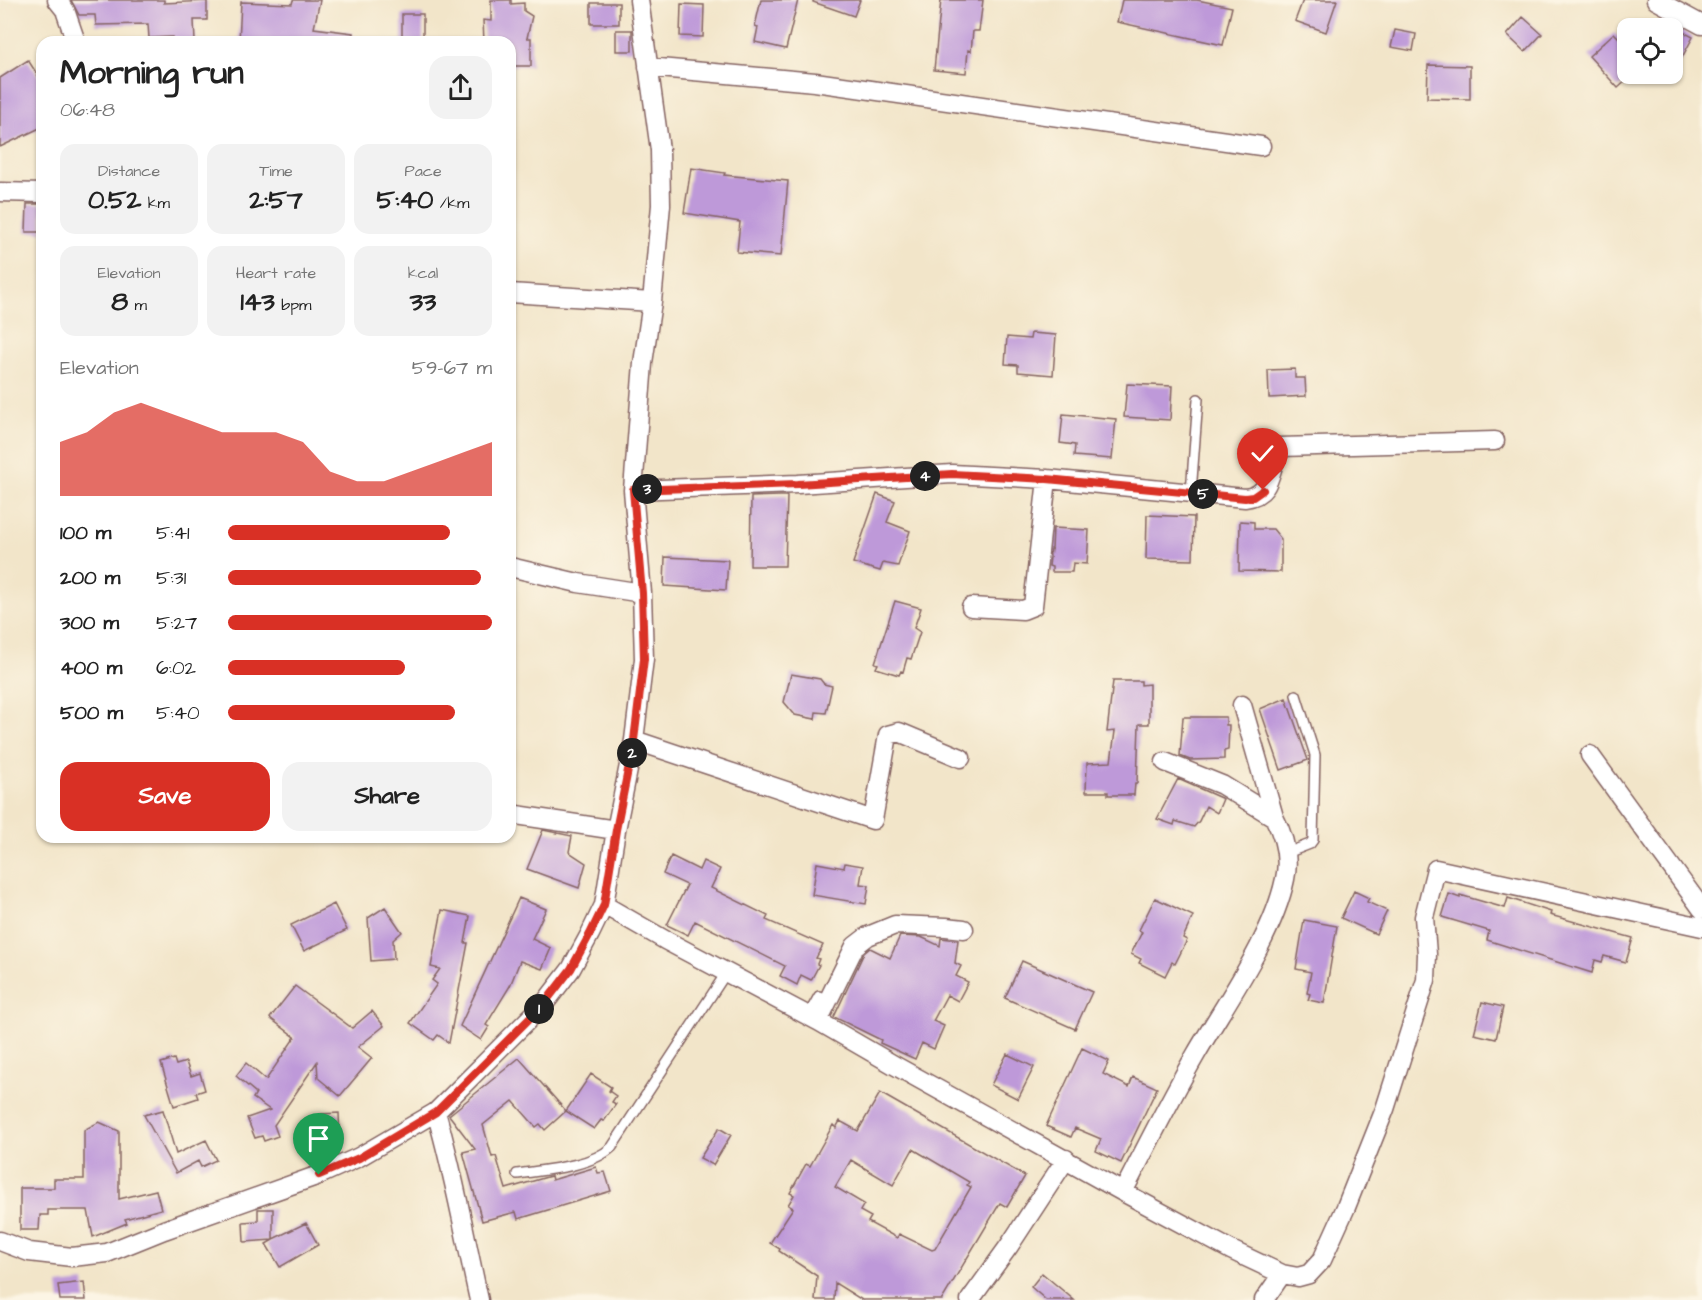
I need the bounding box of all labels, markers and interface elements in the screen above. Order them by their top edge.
map controls [1617,18,1683,84]
button: locate [1617,18,1683,84]
text: Morning run [60,50,244,96]
button: share [429,56,492,119]
text: 06:48 [60,96,115,124]
text: Distance [98,160,160,182]
text: Time [259,160,293,182]
text: Pace [404,160,442,182]
text: 0.52 [88,182,141,218]
text: 2:57 [249,182,303,218]
text: 5:40 [377,182,433,218]
text: km [141,192,170,214]
text: /km [433,192,469,214]
text: Elevation [98,262,160,284]
text: Heart rate [236,262,316,284]
text: kcal [408,262,438,284]
text: 8 [111,284,128,320]
text: 143 [240,284,275,320]
text: 33 [410,284,436,320]
text: m [128,294,147,316]
text: bpm [275,294,312,316]
text: Elevation [60,354,139,382]
text: 59–67 m [412,354,492,382]
pin [1237,428,1288,490]
icon: check [1246,437,1279,470]
pin: 4 [910,461,940,491]
text: 4 [920,465,930,487]
pin: 3 [632,474,662,504]
text: 3 [643,478,651,500]
pin: 5 [1188,479,1218,509]
text: 5 [1197,483,1209,505]
text: 100 m [60,519,111,547]
text: 5:41 [156,519,190,547]
text: 200 m [60,564,120,592]
text: 5:31 [156,564,186,592]
text: 300 m [60,609,119,637]
text: 5:27 [156,609,197,637]
text: 400 m [60,654,122,682]
text: 6:02 [156,654,196,682]
text: 500 m [60,699,123,727]
text: 5:40 [156,699,200,727]
pin: 2 [617,738,647,768]
text: 2 [627,742,637,764]
button: Save [60,762,270,831]
button: Share [282,762,492,831]
pin: 1 [524,994,554,1024]
text: 1 [538,998,540,1020]
pin [293,1113,344,1175]
icon: arrive [302,1122,335,1155]

